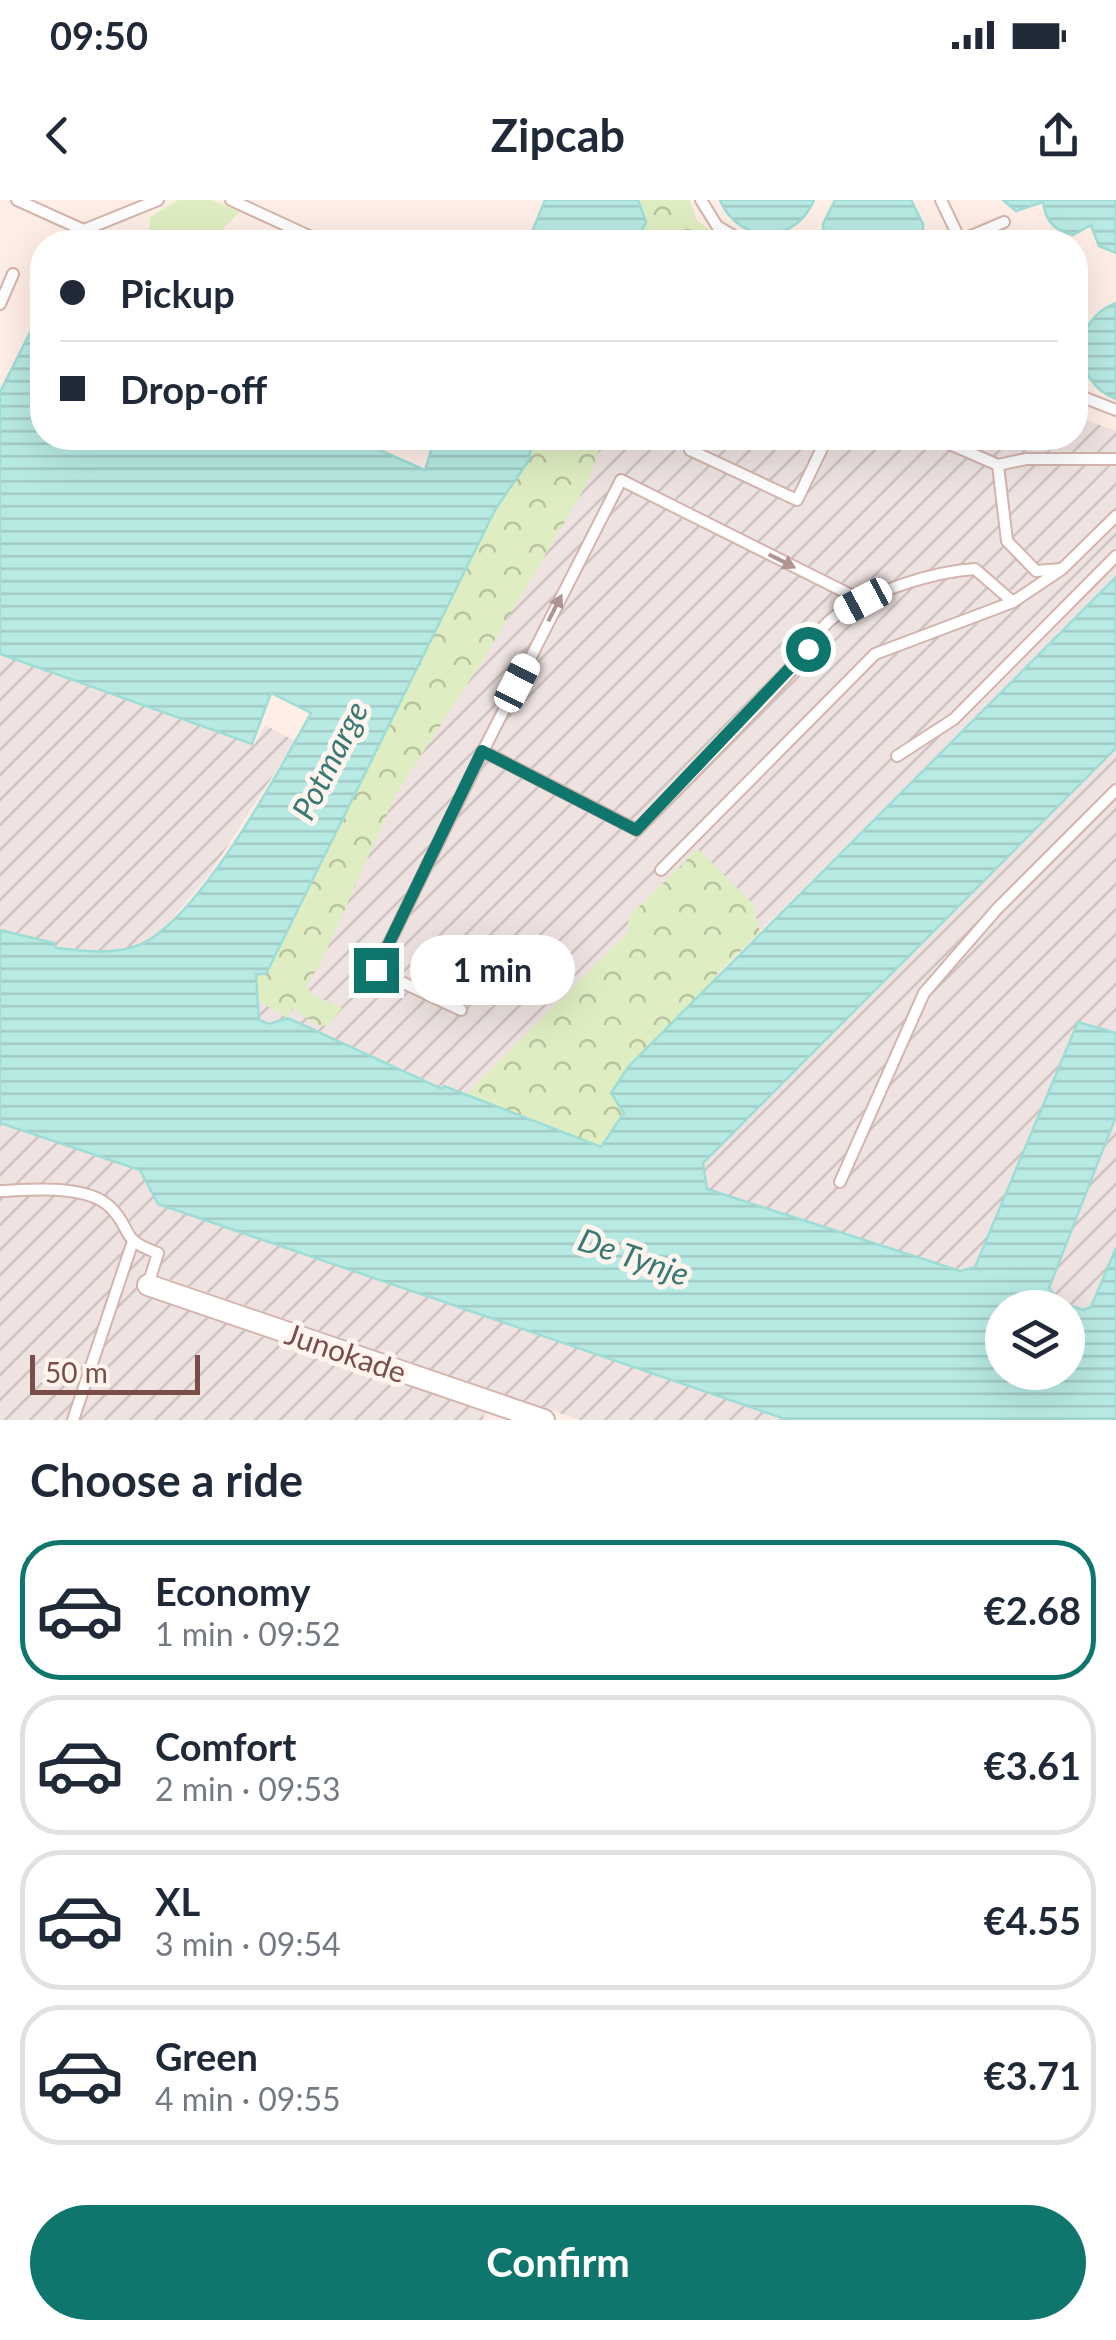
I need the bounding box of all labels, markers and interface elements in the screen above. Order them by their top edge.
text: 09:50 [50,12,148,58]
icon: back [30,108,85,163]
text: Zipcab [491,108,625,162]
icon: share [1031,108,1086,163]
text: Pickup [120,270,235,316]
text: Drop-off [120,366,267,412]
one-way arrow [768,552,797,569]
car [829,574,897,628]
one-way arrow [546,594,563,623]
route start [786,627,831,672]
car [490,649,544,717]
water label: Potmarge [283,694,375,826]
callout: 1 min [411,935,576,1005]
route end [354,948,399,993]
text: 1 min [453,950,532,989]
water label: De Tynje [574,1219,694,1293]
map controls [985,1290,1085,1390]
button: layers [985,1290,1085,1390]
street label: Junokade [281,1315,411,1389]
scale bar [30,1350,200,1394]
text: 50 m [45,1355,108,1389]
text: Choose a ride [30,1453,303,1507]
icon: car [35,1565,125,1655]
text: Economy [155,1568,310,1614]
text: €2.68 [984,1587,1081,1633]
text: 1 min · 09:52 [155,1614,341,1653]
icon: car [35,1720,125,1810]
text: Comfort [155,1723,296,1769]
text: €3.61 [984,1742,1081,1788]
text: 2 min · 09:53 [155,1769,341,1808]
icon: car [35,1875,125,1965]
text: XL [155,1878,200,1924]
text: €4.55 [984,1897,1081,1943]
text: 3 min · 09:54 [155,1924,341,1963]
icon: car [35,2030,125,2120]
text: Green [155,2033,258,2079]
text: €3.71 [984,2052,1081,2098]
text: 4 min · 09:55 [155,2079,341,2118]
button: Confirm [30,2205,1086,2320]

